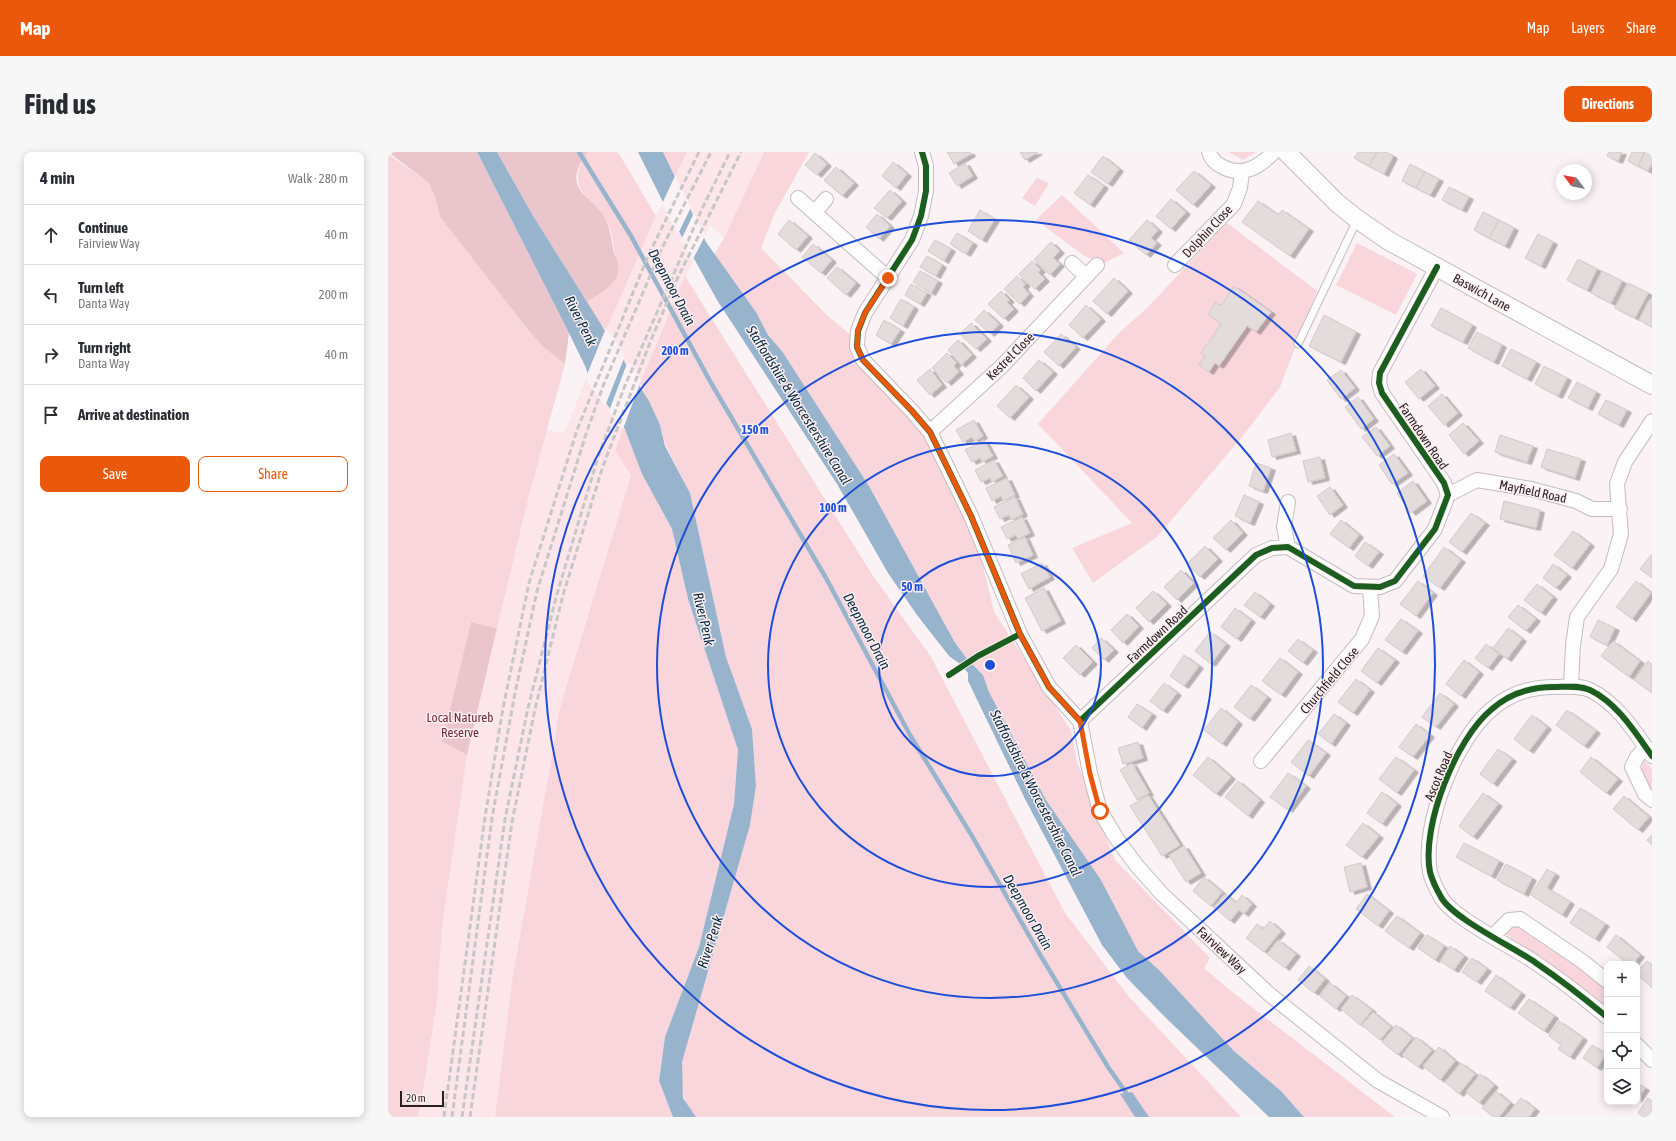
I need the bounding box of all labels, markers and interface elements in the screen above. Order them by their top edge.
text: Map [20,17,51,39]
text: Map [1527,20,1549,36]
text: Layers [1571,20,1604,36]
text: Share [1626,20,1656,36]
button: Directions [1564,86,1652,122]
text: Find us [24,88,96,120]
north arrow [1556,164,1592,200]
text: 4 min [40,168,75,188]
text: Walk · 280 m [288,171,348,186]
street label: Dolphin Close [1179,202,1235,261]
text: Continue [78,219,128,236]
icon: ahead [40,224,62,246]
text: 40 m [325,227,348,242]
text: Fairview Way [78,236,140,251]
water label: Deepmoor Drain [645,246,699,328]
route end [879,269,897,287]
street label: Baswich Lane [1450,270,1513,314]
text: Turn left [78,279,124,296]
icon: left [40,284,62,306]
text: 200 m [319,287,348,302]
water label: River Penk [562,293,601,350]
text: Danta Way [78,296,130,311]
water label: Staffordshire & Worcestershire Canal [743,322,855,488]
street label: Kestrel Close [983,329,1037,383]
text: Turn right [78,339,131,356]
icon: right [40,344,62,366]
text: 200 m [661,344,689,358]
text: 40 m [325,347,348,362]
text: Danta Way [78,356,130,371]
street label: Farmdown Road [1396,400,1451,472]
icon: arrive [40,404,62,426]
text: Arrive at destination [78,406,189,423]
text: 150 m [741,423,769,437]
button: Save [40,456,190,492]
button: Share [198,456,348,492]
street label: Mayfield Road [1498,477,1568,506]
text: 100 m [819,501,847,515]
text: 50 m [901,580,923,594]
water label: Deepmoor Drain [840,590,894,672]
water label: River Penk [690,591,718,648]
street label: Farmdown Road [1124,603,1191,666]
street label: Churchfield Close [1297,644,1362,717]
centre of rings [983,658,997,672]
water label: Staffordshire & Worcestershire Canal [987,706,1085,879]
park label: Local Natureb Reserve [427,710,493,740]
street label: Ascot Road [1421,749,1456,803]
route start [1091,802,1109,820]
water label: Deepmoor Drain [1000,872,1056,953]
water label: River Penk [694,913,726,970]
street label: Fairview Way [1194,924,1250,977]
map controls [1604,961,1640,1105]
button: + [1604,961,1640,997]
button: − [1604,997,1640,1033]
button: locate [1604,1033,1640,1069]
button: layers [1604,1069,1640,1105]
scale bar [400,1089,444,1108]
text: 20 m [406,1092,426,1104]

